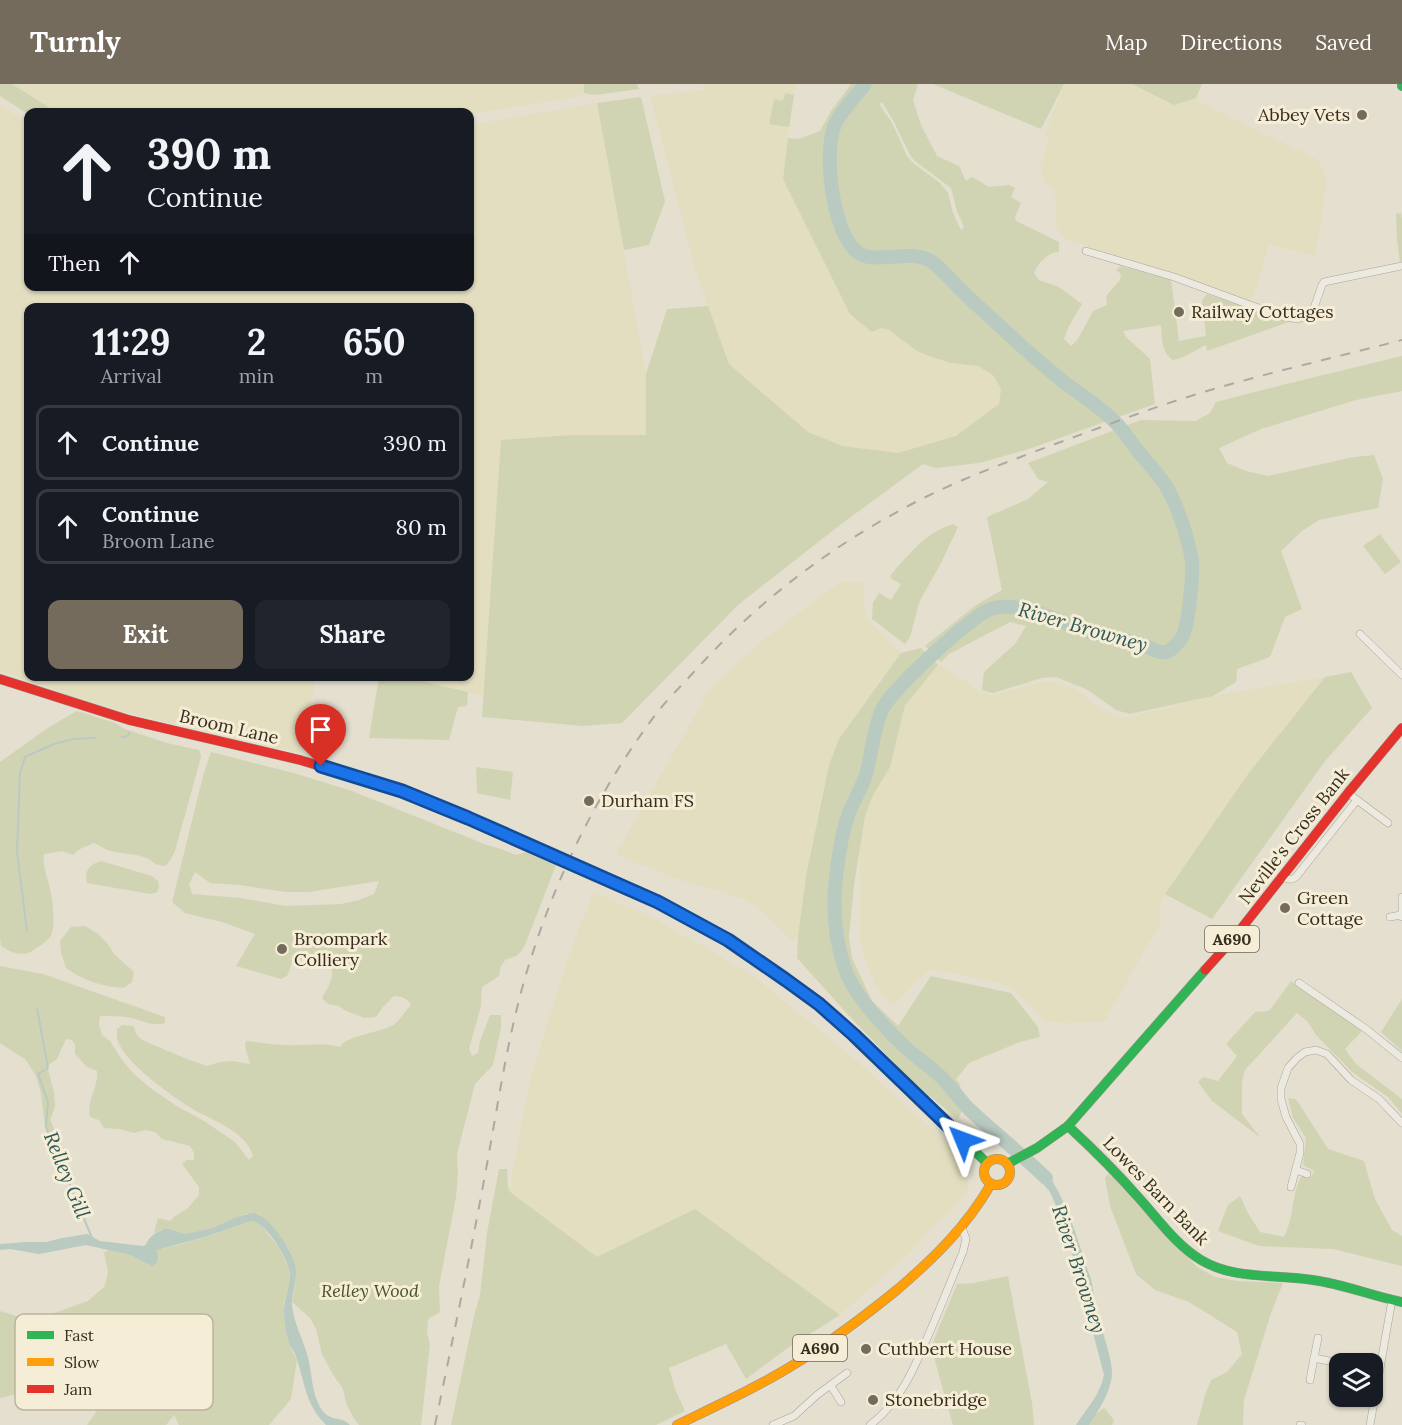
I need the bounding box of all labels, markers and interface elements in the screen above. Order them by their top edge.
text: Turnly [30,24,121,60]
text: Map [1105,29,1148,56]
text: Directions [1181,29,1282,56]
text: Saved [1315,29,1372,56]
place label: Abbey Vets [1257,103,1350,126]
marker: Abbey Vets [1355,108,1369,122]
text: 390 m [147,127,271,181]
icon: ahead [48,132,126,210]
text: Continue [147,180,263,214]
icon: ahead [113,246,146,279]
text: Then [48,249,101,277]
place label: Railway Cottages [1191,300,1334,323]
marker: Railway Cottages [1172,305,1186,319]
text: 11:29 [92,319,170,365]
text: 2 [247,319,266,365]
text: 650 [343,319,406,365]
text: Arrival [101,363,162,388]
text: min [239,363,274,388]
text: m [365,363,383,388]
icon: ahead [51,426,84,459]
text: Continue [102,429,199,457]
text: 390 m [383,429,447,457]
text: Continue [102,500,199,528]
icon: ahead [51,510,84,543]
text: 80 m [396,513,447,541]
text: Broom Lane [102,528,215,553]
water label: River Browney [1016,596,1151,657]
button: Exit [48,600,243,669]
button: Share [255,600,450,669]
street label: Broom Lane [177,704,281,749]
pin [295,704,346,766]
icon: arrive [304,713,337,746]
street label: Neville's Cross Bank [1233,763,1354,908]
place label: Durham FS [601,789,694,812]
marker: Durham FS [582,794,596,808]
place label: Green Cottage [1297,886,1363,930]
marker: Green Cottage [1278,901,1292,915]
road number: A690 [1205,926,1259,952]
place label: Broompark Colliery [294,927,388,971]
marker: Broompark Colliery [275,942,289,956]
position arrow [931,1108,995,1172]
water label: Relley Gill [39,1128,96,1222]
street label: Lowes Barn Bank [1098,1131,1214,1250]
water label: River Browney [1047,1202,1112,1336]
park label: Relley Wood [321,1279,419,1302]
legend [15,1314,213,1410]
text: Fast [64,1325,95,1345]
road number: A690 [793,1335,847,1361]
place label: Cuthbert House [878,1337,1012,1360]
marker: Cuthbert House [859,1342,873,1356]
text: Slow [64,1352,100,1372]
map controls [1329,1353,1383,1407]
button: layers [1329,1353,1383,1407]
text: Jam [63,1379,92,1399]
place label: Stonebridge [885,1388,987,1411]
marker: Stonebridge [866,1393,880,1407]

